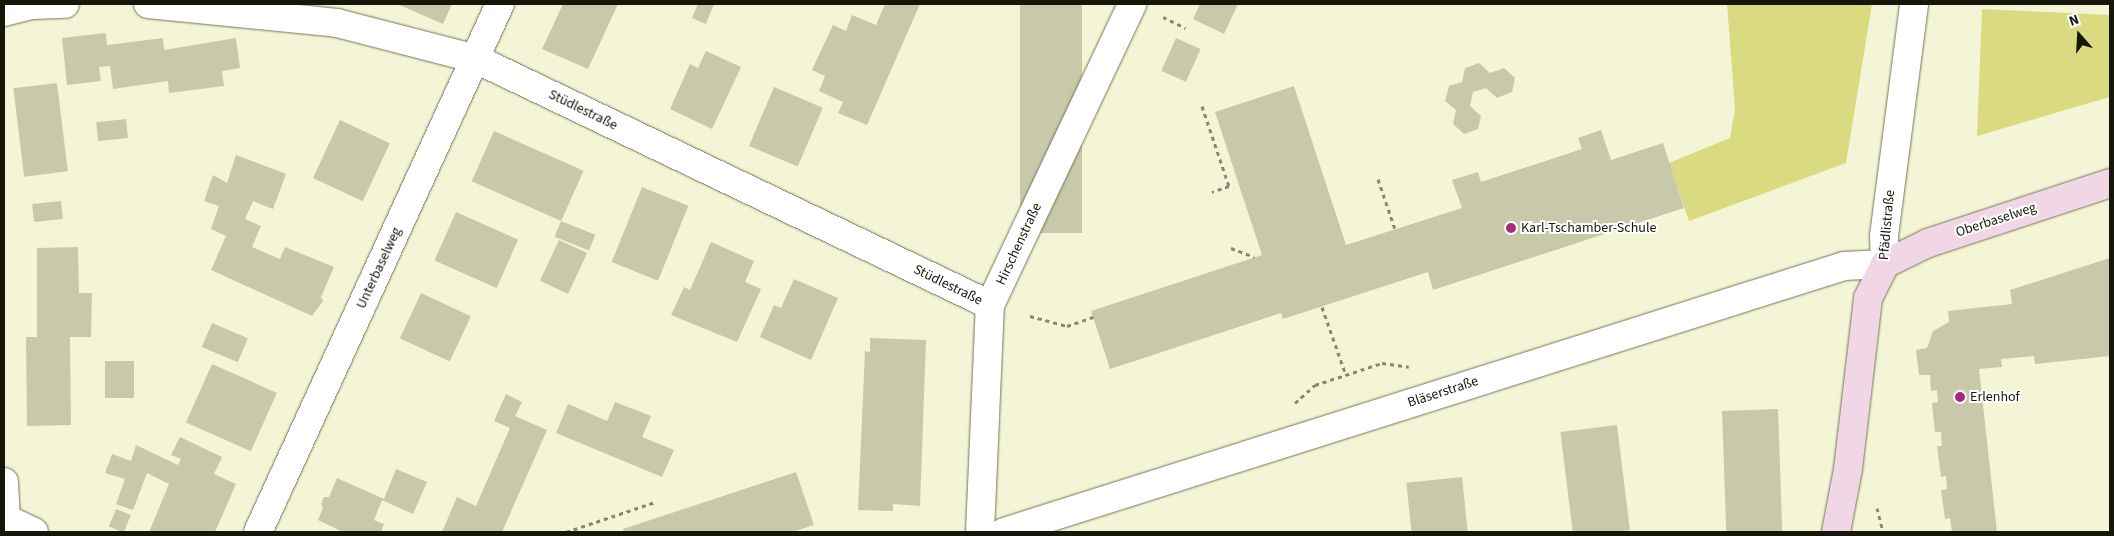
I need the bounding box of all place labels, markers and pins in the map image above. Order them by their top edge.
place label: Karl-Tschamber-Schule [1521,220,1656,236]
marker: Karl-Tschamber-Schule [1505,222,1517,234]
place label: Erlenhof [1970,389,2020,405]
marker: Erlenhof [1954,391,1966,403]

